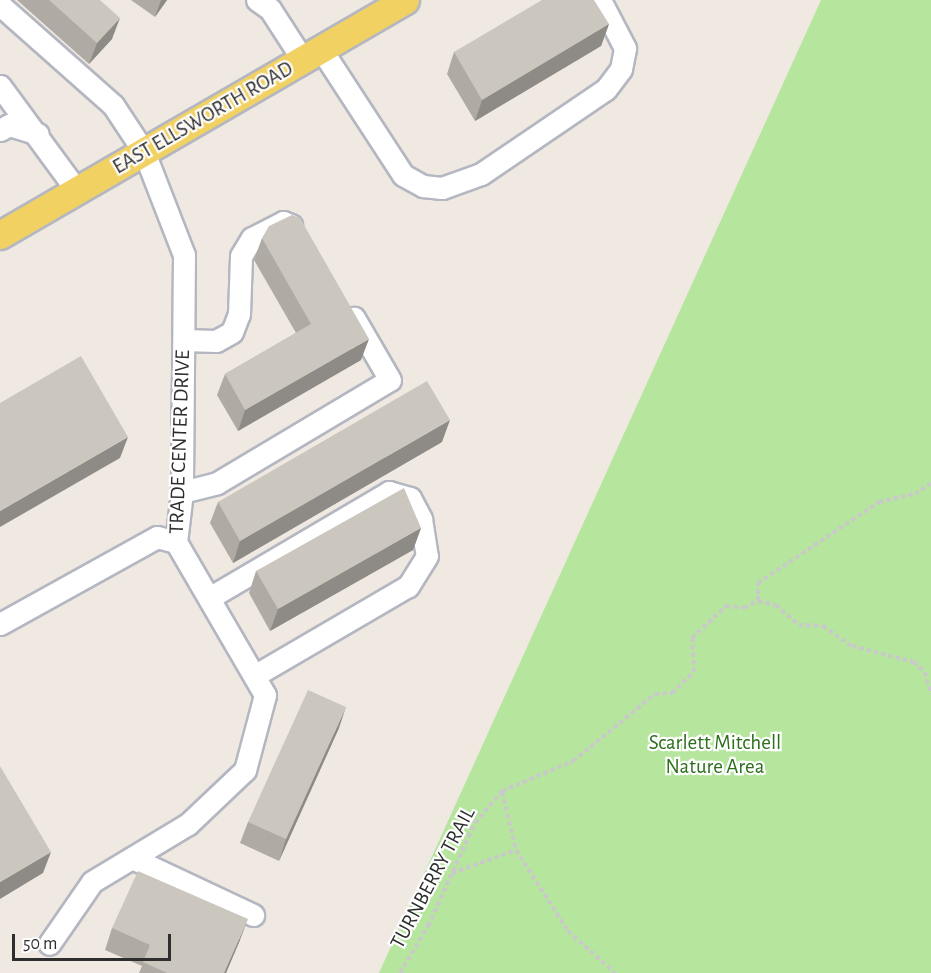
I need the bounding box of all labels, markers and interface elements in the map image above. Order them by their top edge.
street label: EAST ELLSWORTH ROAD [108,56,298,180]
street label: TRADE CENTER DRIVE [164,349,196,535]
park label: Scarlett Mitchell Nature Area [649,730,781,780]
street label: TURNBERRY TRAIL [385,803,481,953]
scale bar [15,922,174,960]
text: 50 m [23,935,57,953]

